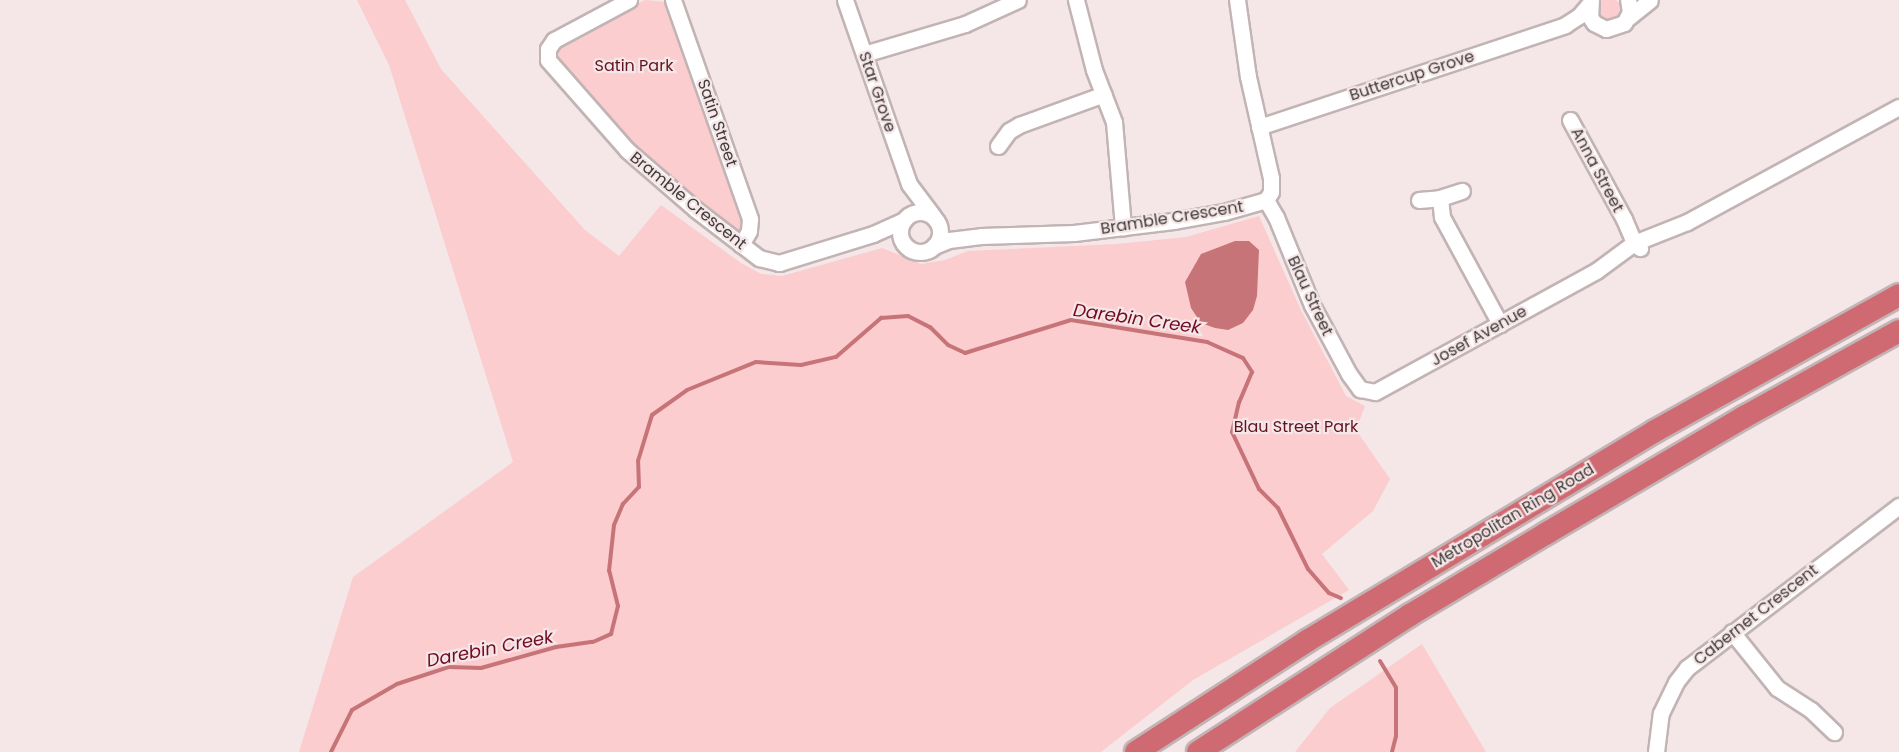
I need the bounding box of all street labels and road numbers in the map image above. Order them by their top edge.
street label: Buttercup Grove [1347,47,1477,105]
street label: Star Grove [854,49,900,135]
street label: Satin Street [693,77,741,169]
street label: Anna Street [1567,124,1627,216]
street label: Bramble Crescent [626,148,750,254]
street label: Bramble Crescent [1099,197,1245,239]
street label: Blau Street [1283,253,1337,339]
street label: Josef Avenue [1428,302,1530,370]
street label: Metropolitan Ring Road [1428,460,1598,572]
street label: Cabernet Crescent [1690,561,1822,669]

